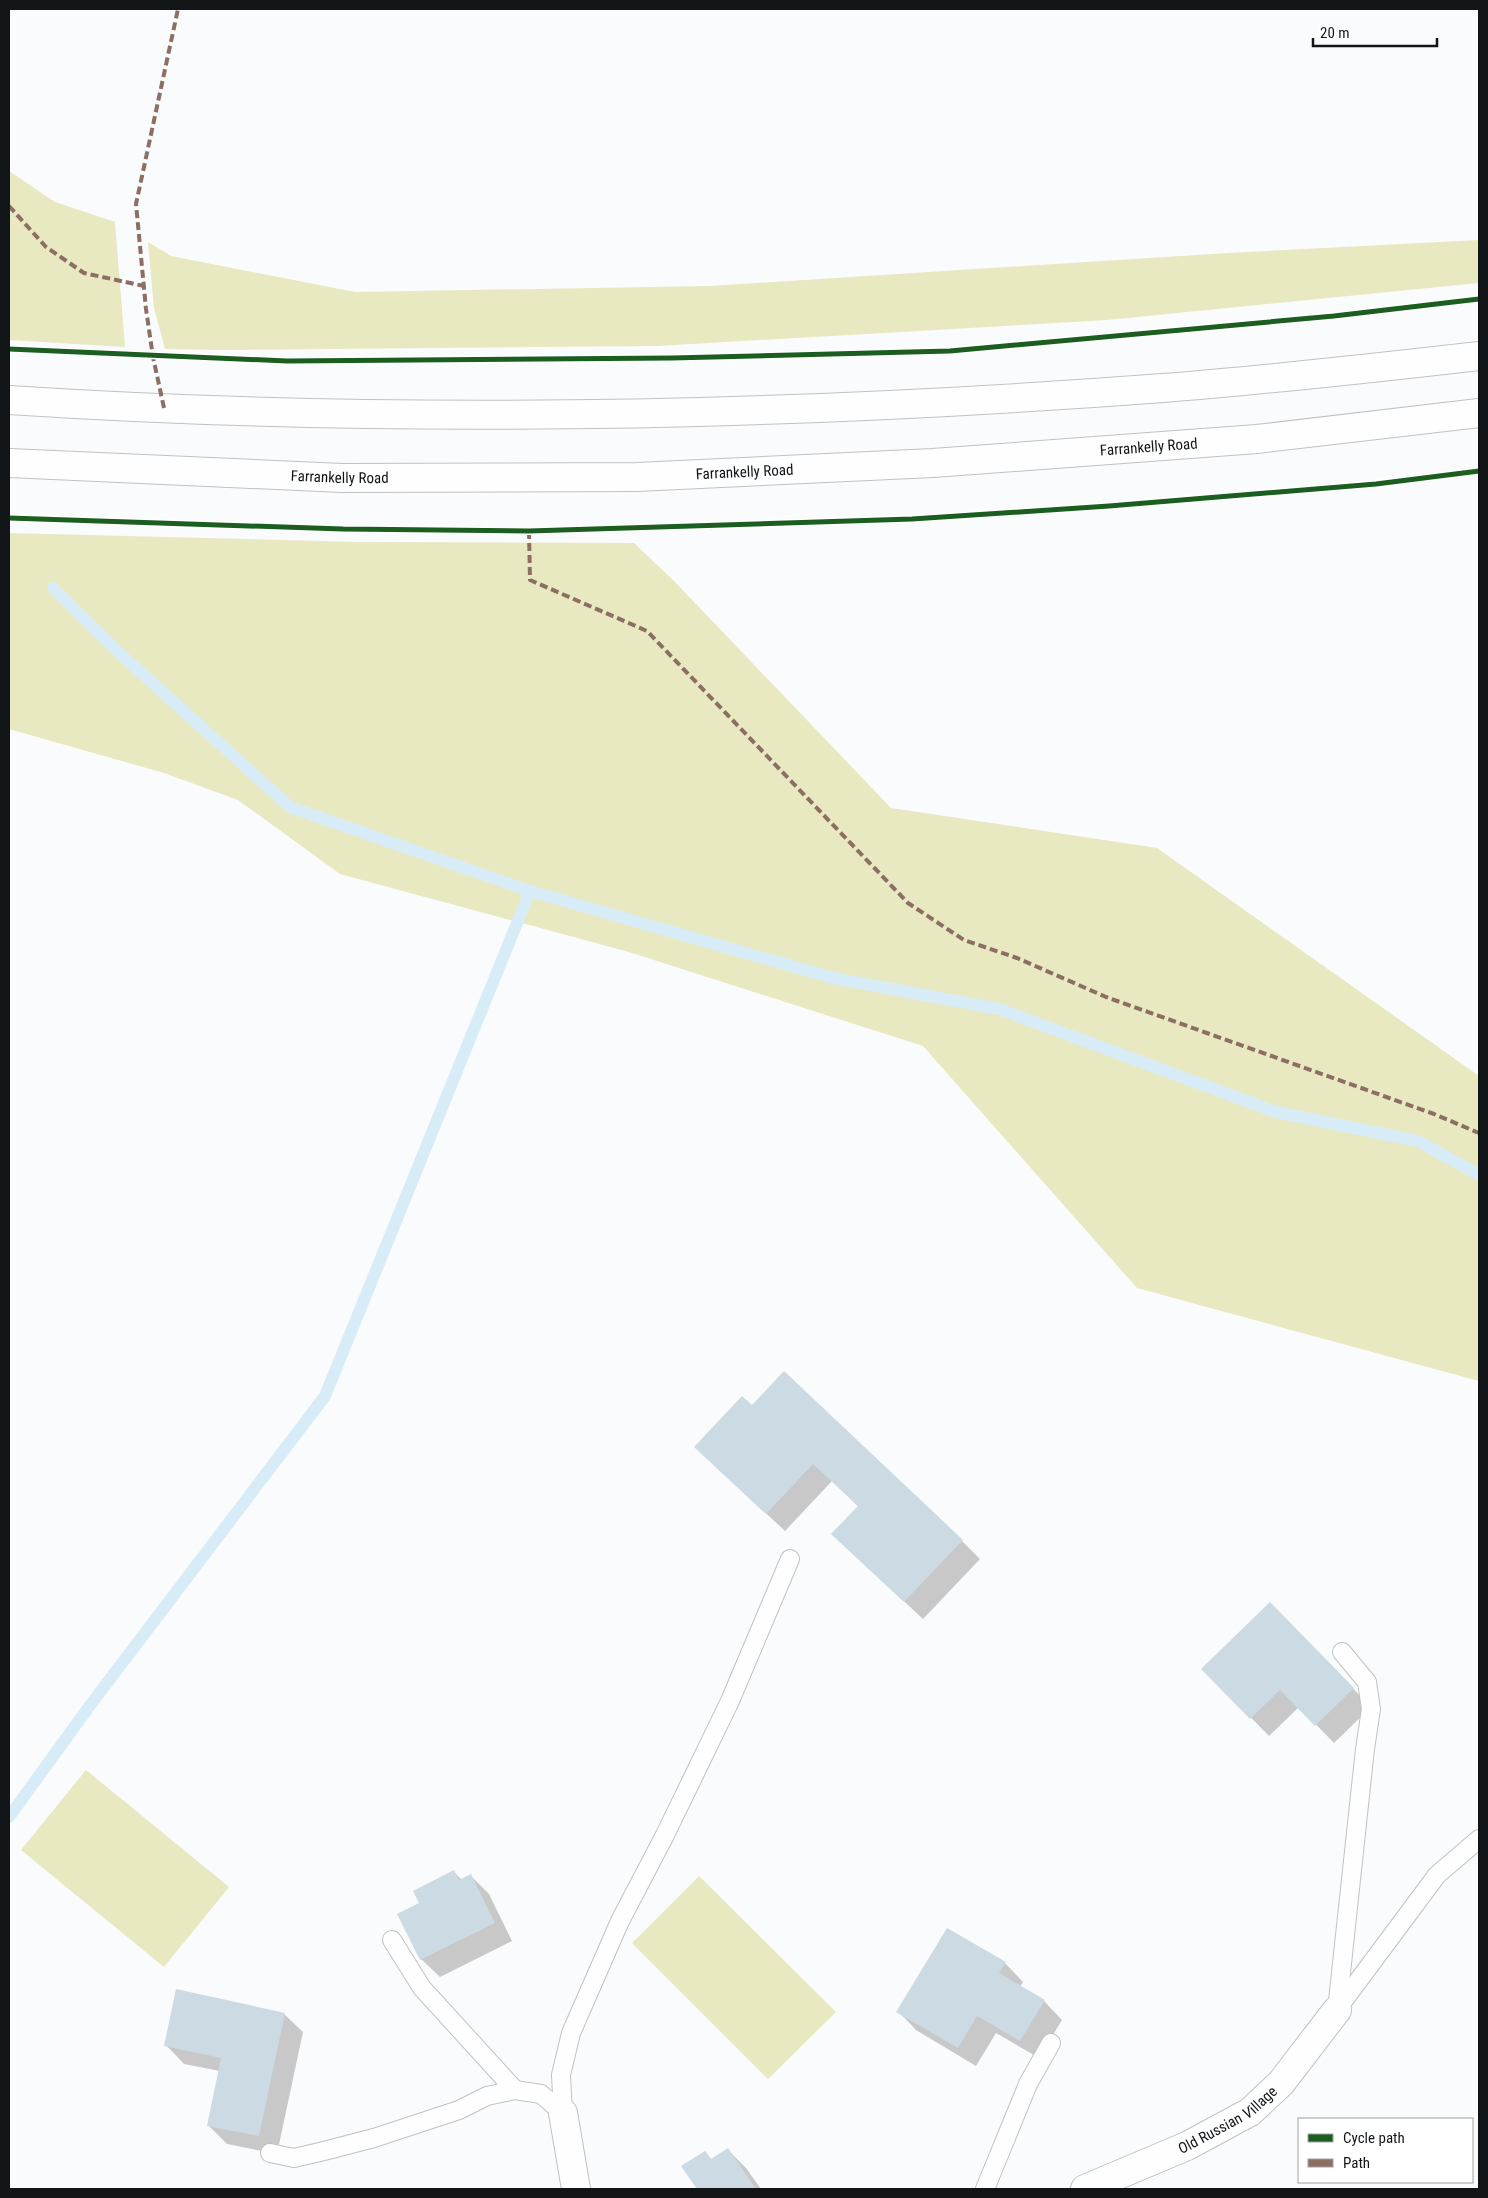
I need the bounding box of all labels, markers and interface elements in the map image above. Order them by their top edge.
scale bar [1313,15,1437,47]
text: 20 m [1320,24,1350,42]
street label: Farrankelly Road [1099,434,1198,460]
street label: Farrankelly Road [695,461,794,483]
street label: Farrankelly Road [290,467,389,487]
street label: Old Russian Village [1175,2082,1281,2158]
legend [1298,2118,1473,2183]
text: Cycle path [1343,2129,1405,2147]
text: Path [1343,2154,1370,2172]

